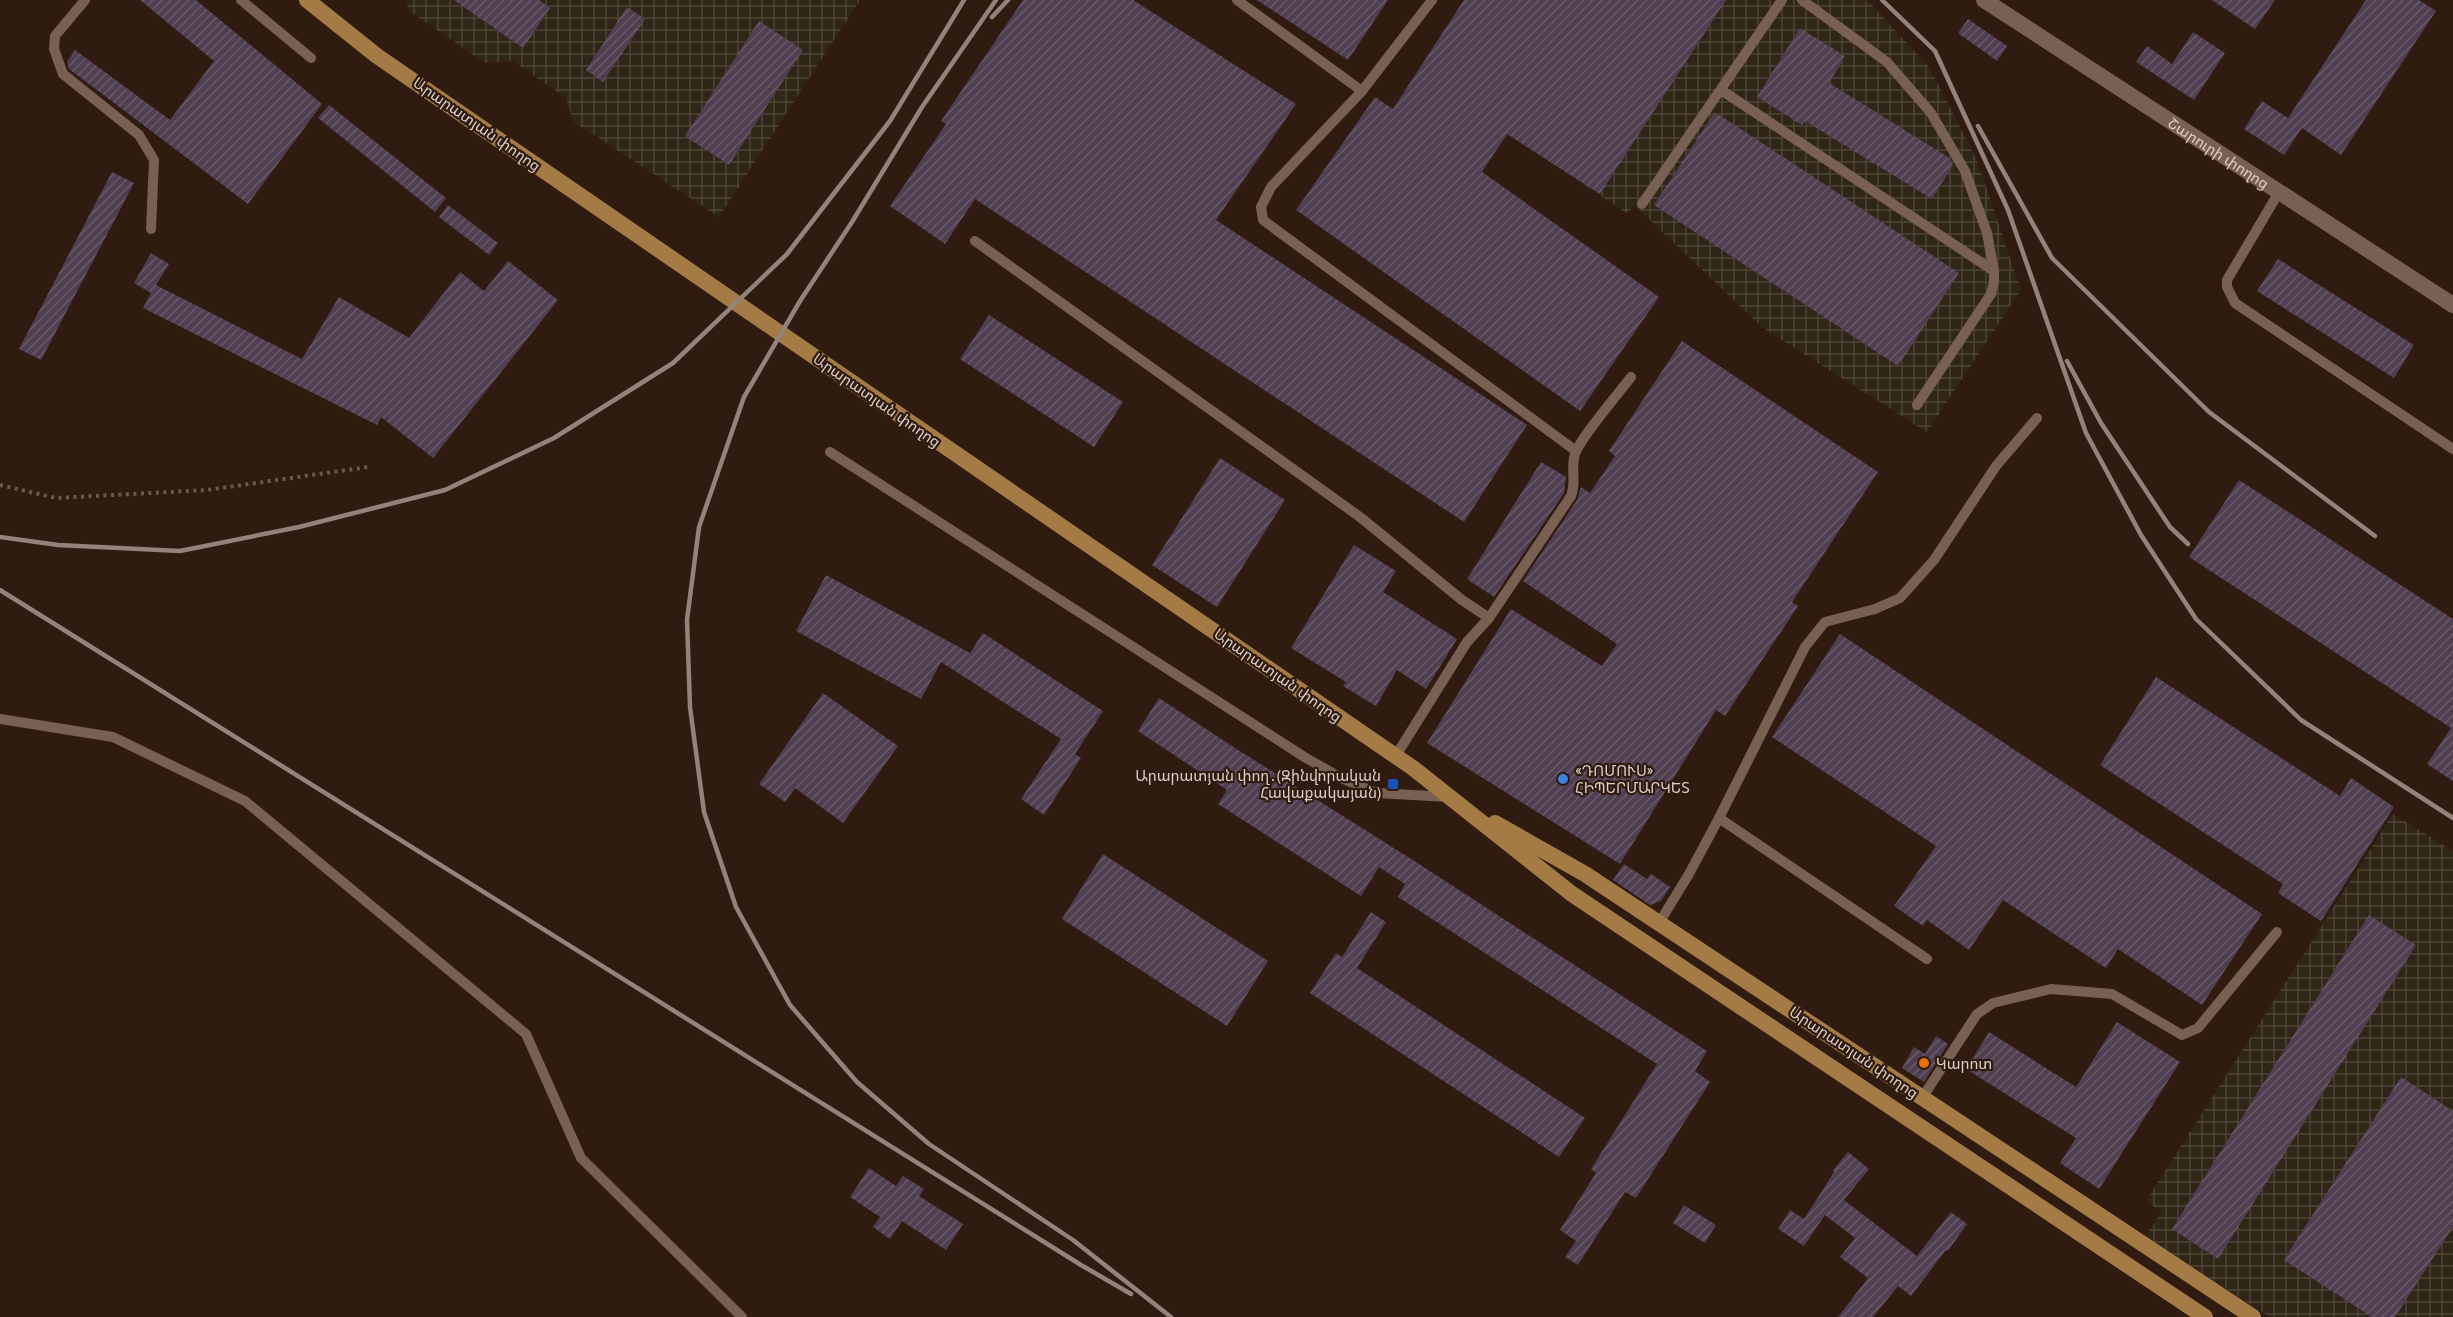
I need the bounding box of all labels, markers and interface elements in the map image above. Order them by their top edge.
street label: Արարատյան փողոց [409,72,545,176]
street label: Շարուրի փողոց [2164,112,2274,193]
street label: Արարատյան փողոց [809,348,945,452]
street label: Արարատյան փողոց [1210,623,1346,727]
place label: «ԴՈՄՈՒՍ» ՀԻՊԵՐՄԱՐԿԵՏ [1575,760,1690,798]
place label: Արարատյան փող․(Զինվորական Հավաքակայան) [1135,765,1381,803]
marker: «ԴՈՄՈՒՍ» ՀԻՊԵՐՄԱՐԿԵՏ [1556,772,1570,786]
marker: Արարատյան փող․(Զինվորական Հավաքակայան) [1386,777,1400,791]
street label: Արարատյան փողոց [1785,1001,1923,1103]
place label: Կարոտ [1936,1053,1992,1074]
marker: Կարոտ [1917,1056,1931,1070]

